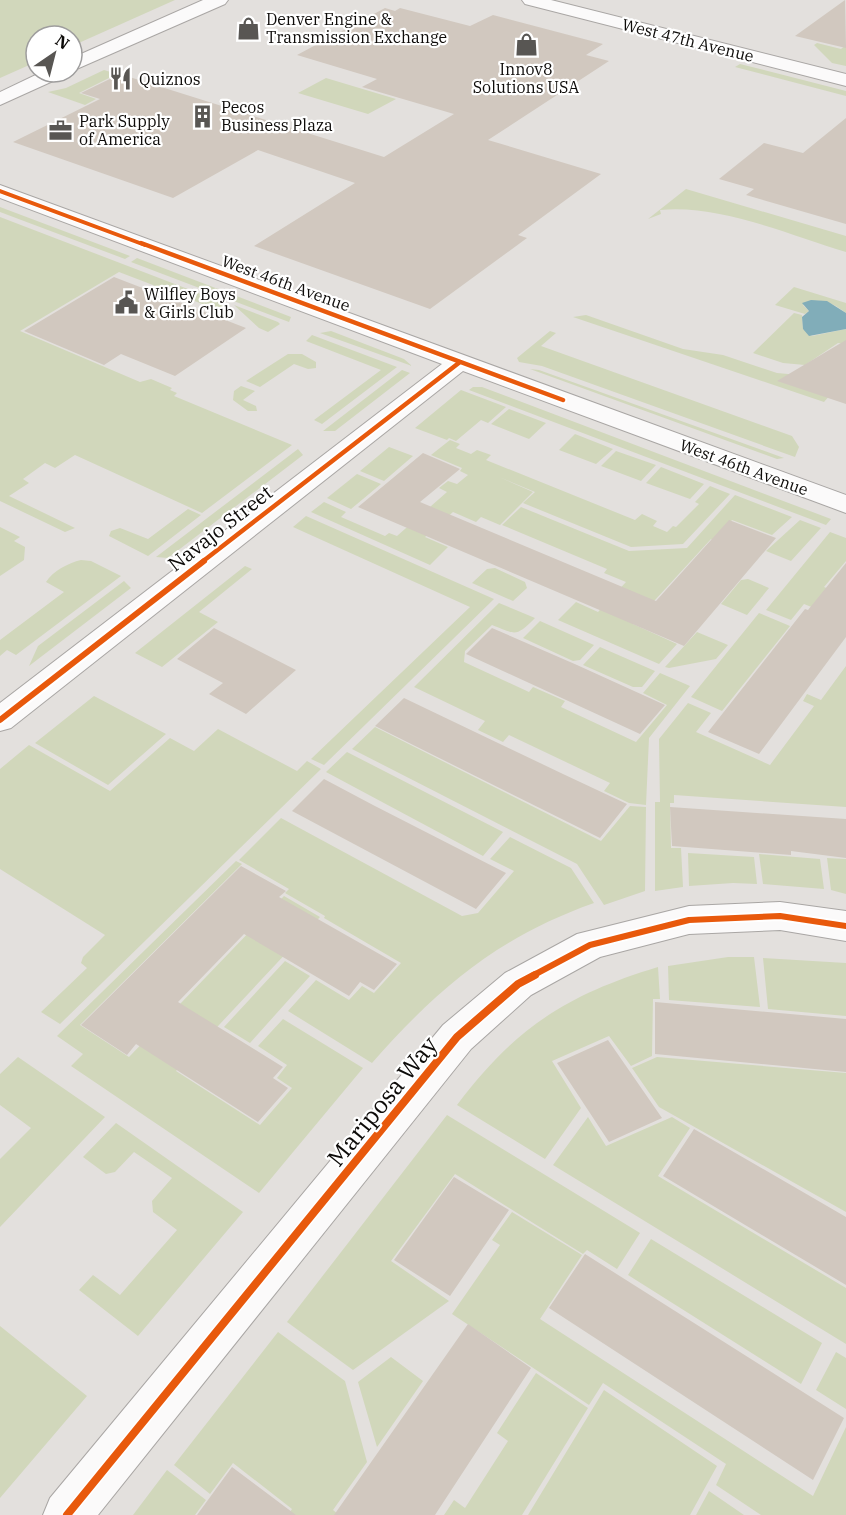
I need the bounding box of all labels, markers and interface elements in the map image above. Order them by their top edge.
place label: Denver Engine & Transmission Exchange [266,9,447,47]
street label: West 47th Avenue [620,14,756,66]
shop icon: Denver Engine & Transmission Exchange [235,15,261,41]
north arrow [24,24,84,84]
text: N [52,30,74,54]
shop icon: Innov8 Solutions USA [513,31,539,57]
place label: Innov8 Solutions USA [473,59,579,97]
restaurant icon: Quiznos [108,66,134,92]
place label: Quiznos [139,69,201,89]
place label: Pecos Business Plaza [221,97,333,135]
building icon: Pecos Business Plaza [190,103,216,129]
place label: Park Supply of America [79,111,170,149]
office icon: Park Supply of America [48,117,74,143]
street label: West 46th Avenue [219,250,353,316]
place label: Wilfley Boys & Girls Club [144,284,236,322]
public building icon: Wilfley Boys & Girls Club [113,290,139,316]
street label: West 46th Avenue [677,434,811,500]
street label: Navajo Street [162,479,278,577]
street label: Mariposa Way [320,1029,444,1173]

